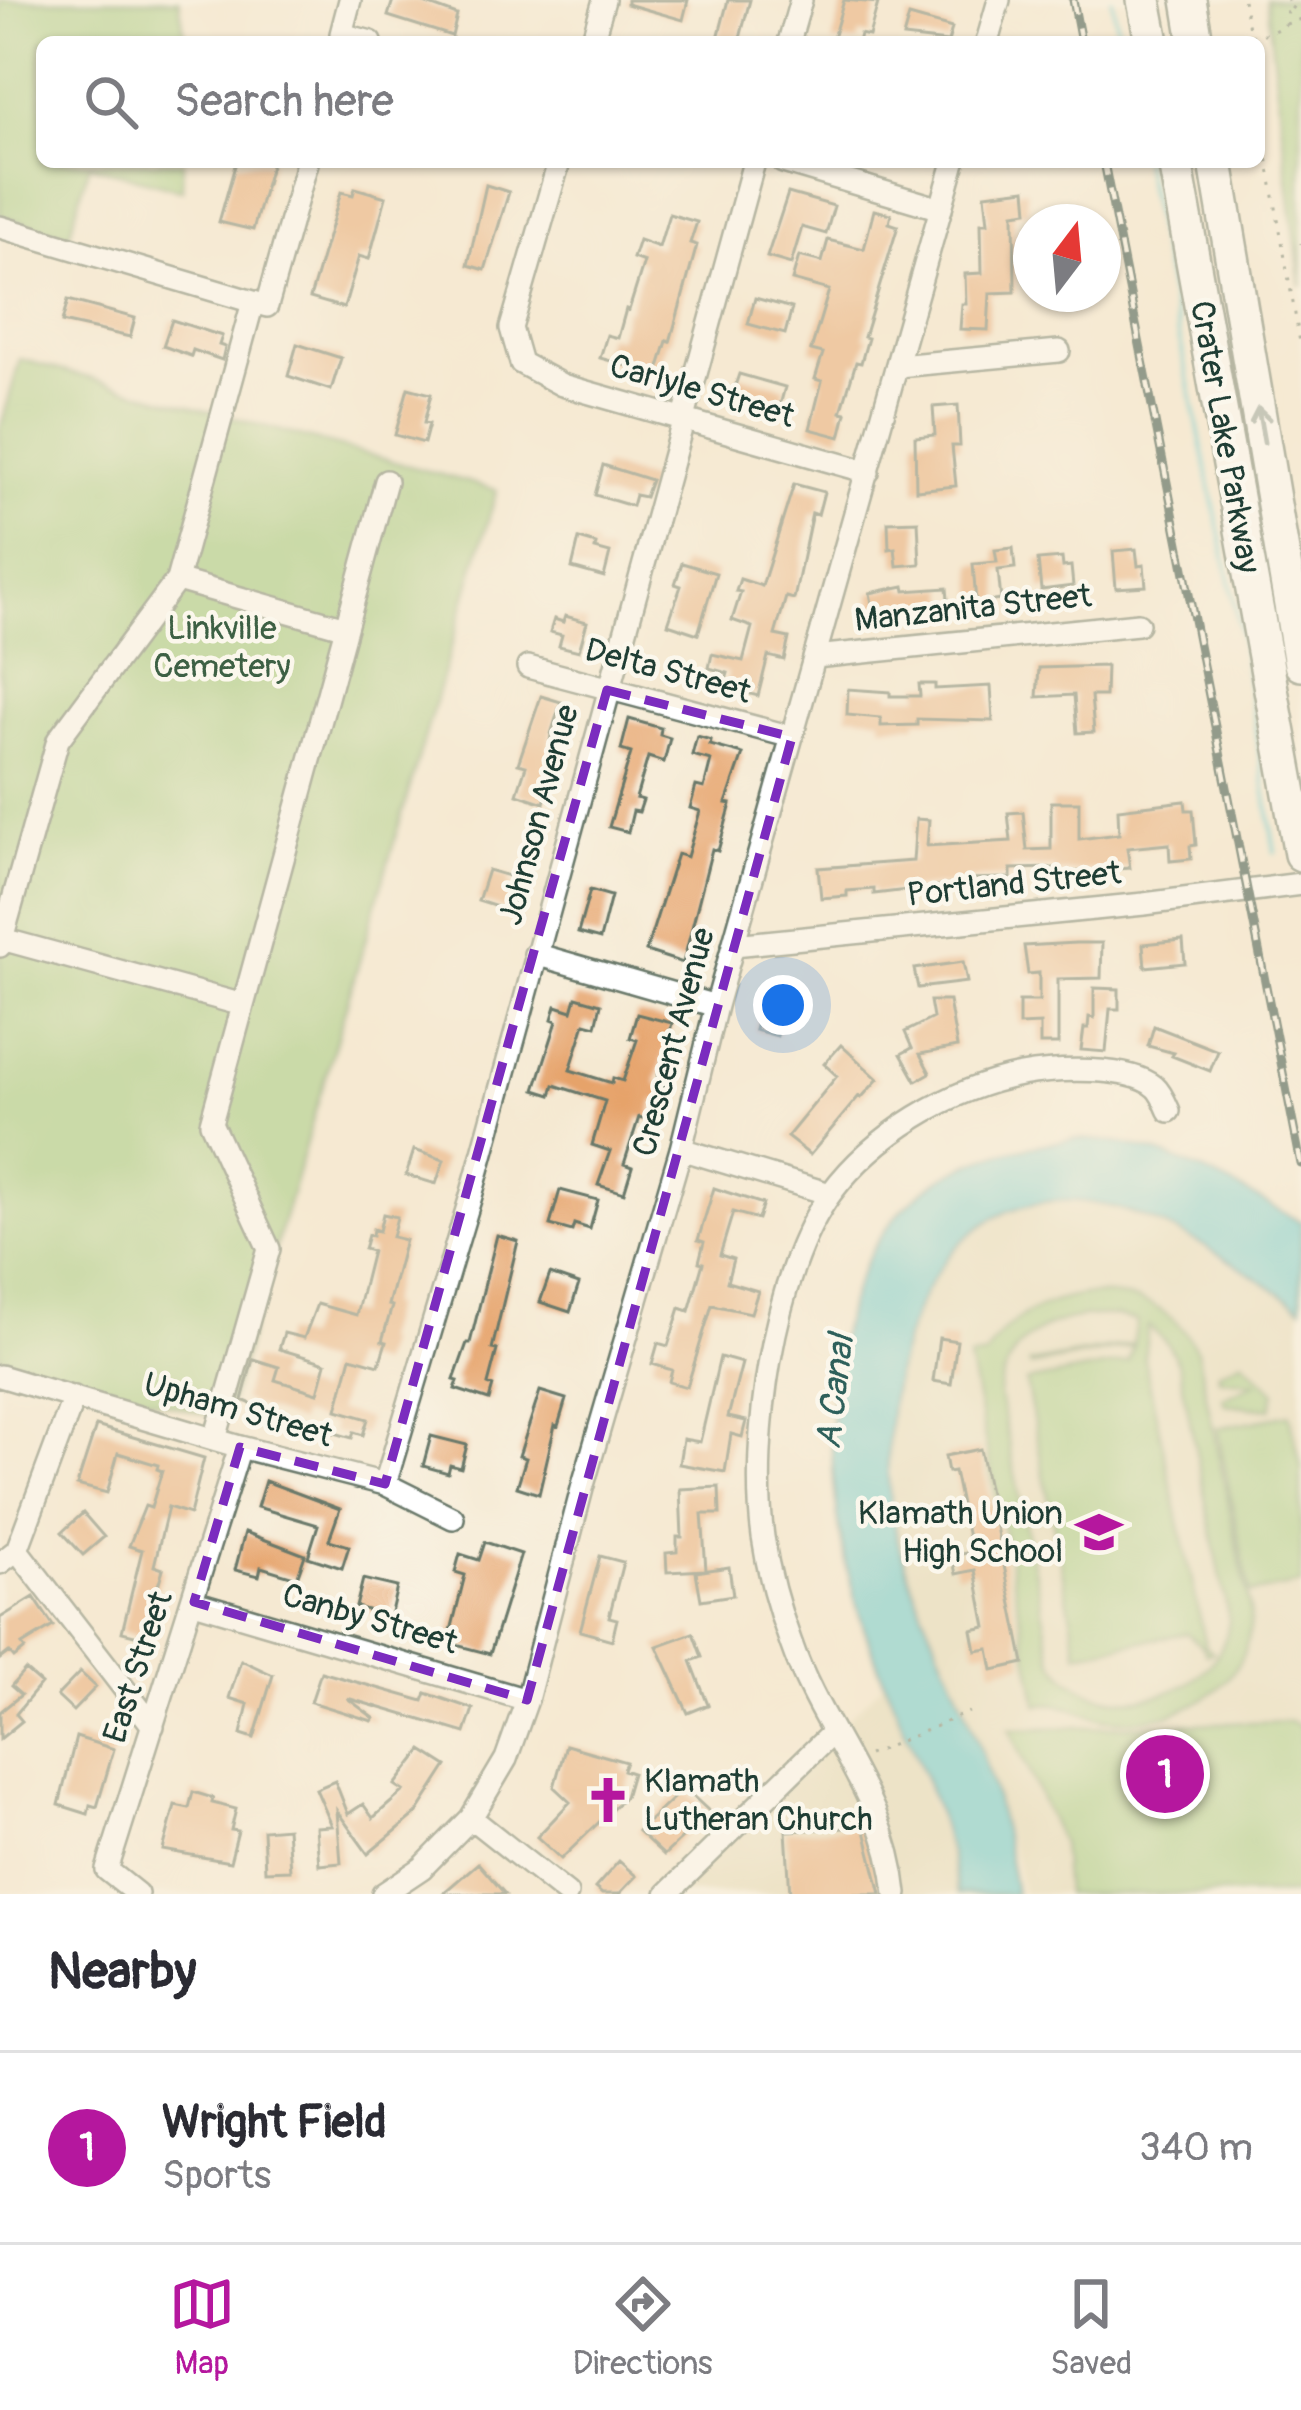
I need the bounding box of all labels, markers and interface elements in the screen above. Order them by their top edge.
search box [36,36,1265,168]
icon: search [78,69,144,135]
text: Search here [174,74,394,130]
north arrow [1013,204,1121,312]
street label: Crater Lake Parkway [1181,298,1269,576]
street label: Carlyle Street [605,345,800,437]
one-way arrow [1248,406,1271,445]
street label: Manzanita Street [852,575,1094,641]
park label: Linkville Cemetery [153,608,291,687]
street label: Delta Street [581,629,756,713]
street label: Johnson Avenue [490,700,588,930]
street label: Portland Street [905,852,1124,916]
street label: Crescent Avenue [624,923,724,1161]
your location [753,975,813,1035]
water label: A Canal [806,1329,865,1452]
street label: Upham Street [139,1364,338,1457]
place label: Klamath Union High School [858,1493,1063,1572]
school or university icon: Klamath Union High School [1074,1507,1124,1557]
street label: Canby Street [278,1574,463,1664]
street label: East Street [94,1585,182,1748]
pin: 1 [1126,1729,1204,1819]
place label: Klamath Lutheran Church [644,1761,873,1840]
church icon: Klamath Lutheran Church [583,1775,633,1825]
text: Nearby [48,1940,196,2004]
text: Wright Field [162,2095,387,2151]
text: 1 [79,2123,95,2172]
text: 340 m [1139,2123,1253,2172]
text: Sports [162,2151,271,2200]
tab: Map [169,2271,235,2384]
tab: Directions [573,2271,713,2384]
tab: Saved [1050,2271,1132,2384]

